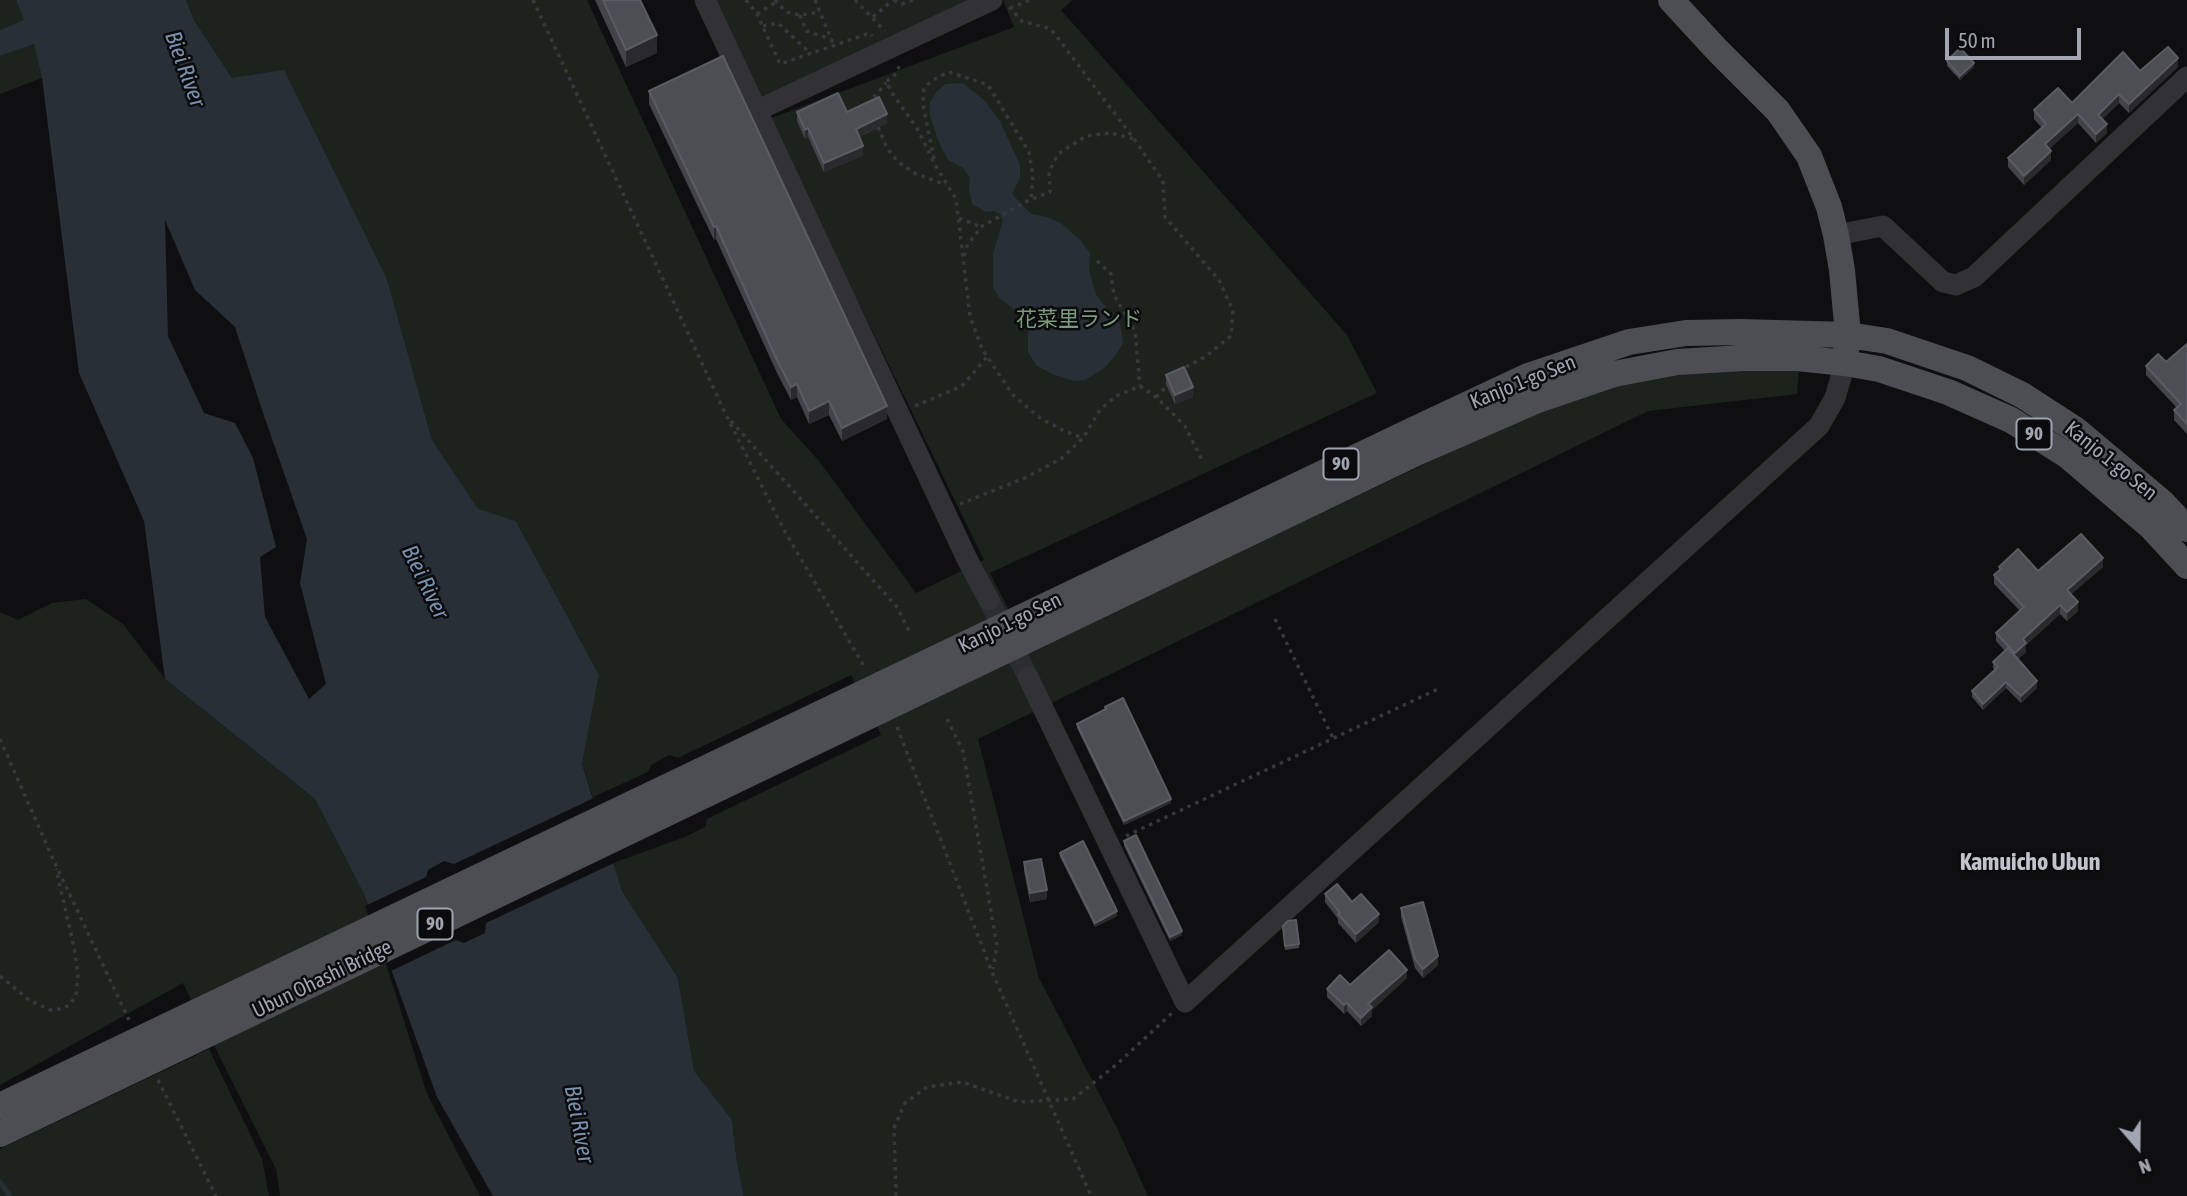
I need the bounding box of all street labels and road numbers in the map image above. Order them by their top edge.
street label: Kanjo 1-go Sen [1467,349,1579,415]
street label: Kanjo 1-go Sen [2060,416,2162,506]
road number: 90 [2016,418,2052,449]
road number: 90 [1324,449,1358,480]
street label: Kanjo 1-go Sen [954,587,1066,659]
road number: 90 [418,908,452,940]
street label: Ubun Ohashi Bridge [248,934,396,1024]

